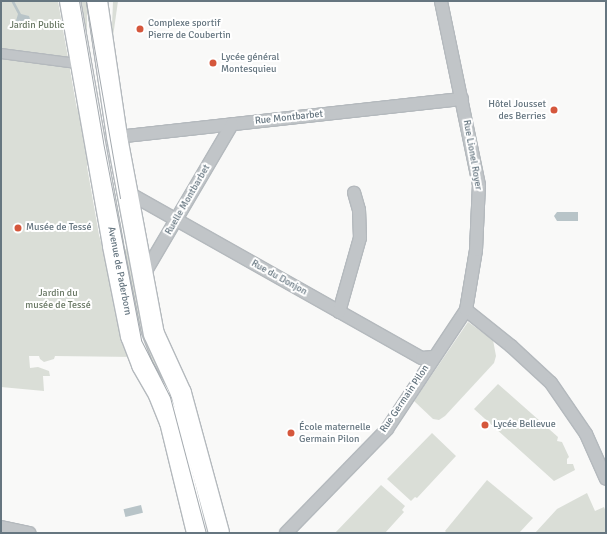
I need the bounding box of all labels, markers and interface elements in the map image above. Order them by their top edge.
place label: Complexe sportif Pierre de Coubertin [148,17,231,40]
park label: Jardin Public [9,20,65,32]
marker: Complexe sportif Pierre de Coubertin [135,24,145,34]
place label: Lycée général Montesquieu [221,51,280,74]
marker: Lycée général Montesquieu [208,58,218,68]
place label: Hôtel Jousset des Berries [488,98,546,122]
marker: Hôtel Jousset des Berries [549,105,559,115]
street label: Rue Montbarbet [254,108,324,128]
street label: Rue Lionel Royer [460,119,484,191]
street label: Ruelle Montbarbet [163,163,213,237]
place label: Musée de Tessé [26,222,91,234]
marker: Musée de Tessé [13,223,23,233]
street label: Avenue de Paderborn [105,226,133,316]
street label: Rue du Donjon [249,258,309,298]
park label: Jardin du musée de Tessé [25,287,91,310]
street label: Rue Germain Pilon [378,363,432,435]
place label: Lycée Bellevue [493,419,556,431]
marker: Lycée Bellevue [480,420,490,430]
place label: École maternelle Germain Pilon [299,421,371,444]
marker: École maternelle Germain Pilon [286,428,296,438]

